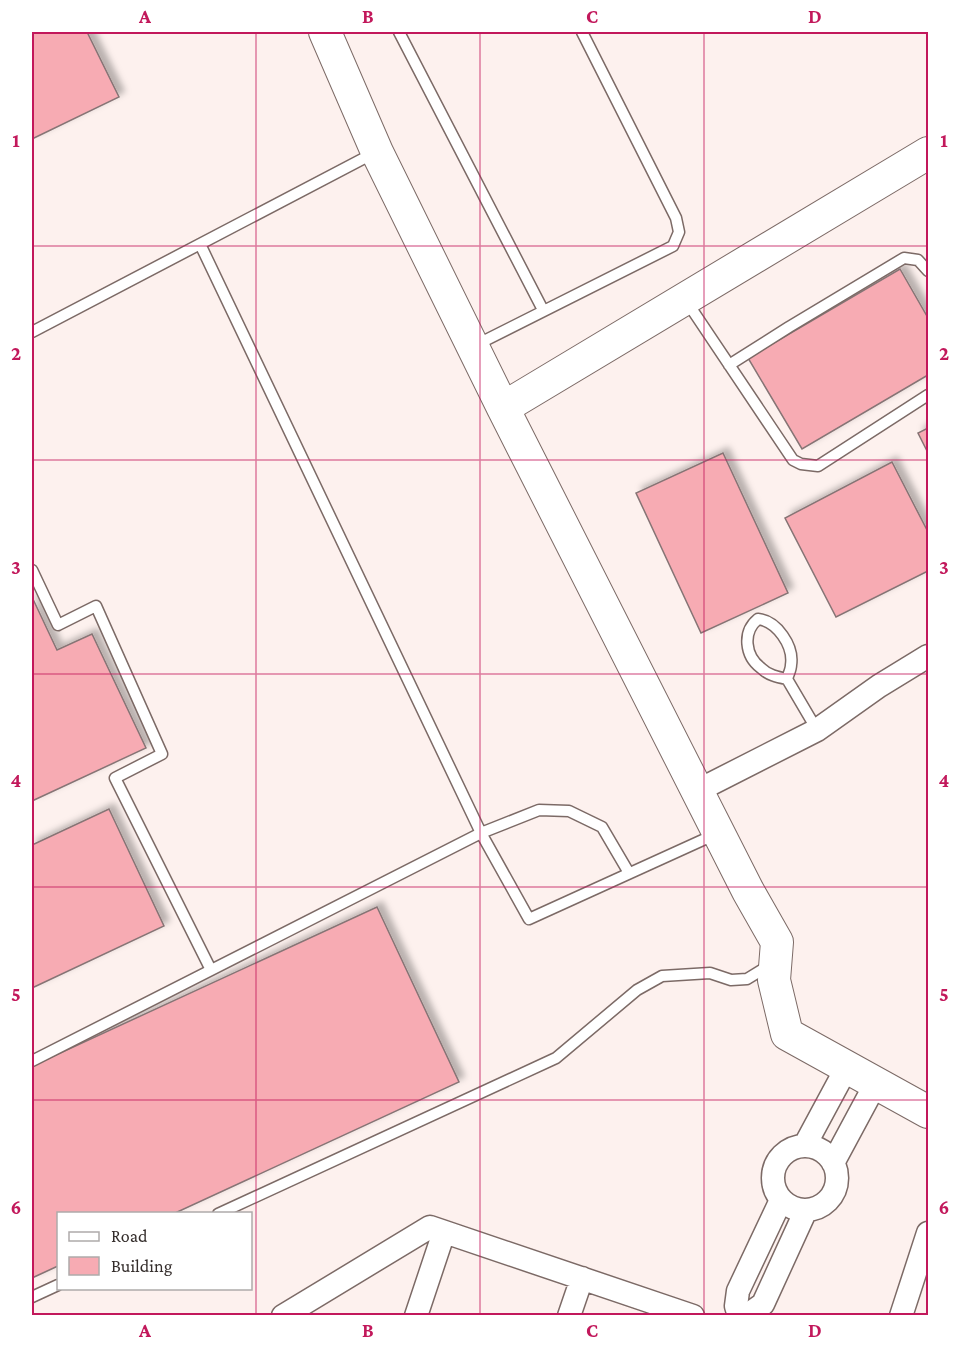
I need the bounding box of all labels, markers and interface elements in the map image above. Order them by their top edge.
text: A [138,5,152,27]
text: B [362,5,374,27]
text: C [586,5,598,27]
text: D [808,5,822,27]
text: 1 [12,129,20,151]
text: 1 [940,129,948,151]
text: 2 [11,342,21,364]
text: 2 [939,342,949,364]
text: 3 [11,556,21,578]
text: 3 [939,556,949,578]
text: 4 [11,769,22,791]
text: 4 [939,769,950,791]
text: 5 [11,983,21,1005]
text: 5 [939,983,949,1005]
text: 6 [11,1196,21,1218]
text: 6 [939,1196,949,1218]
legend [57,1212,252,1290]
text: Road [111,1226,148,1246]
text: Building [111,1256,173,1276]
text: A [138,1319,152,1341]
text: B [362,1319,374,1341]
text: C [586,1319,598,1341]
text: D [808,1319,822,1341]

